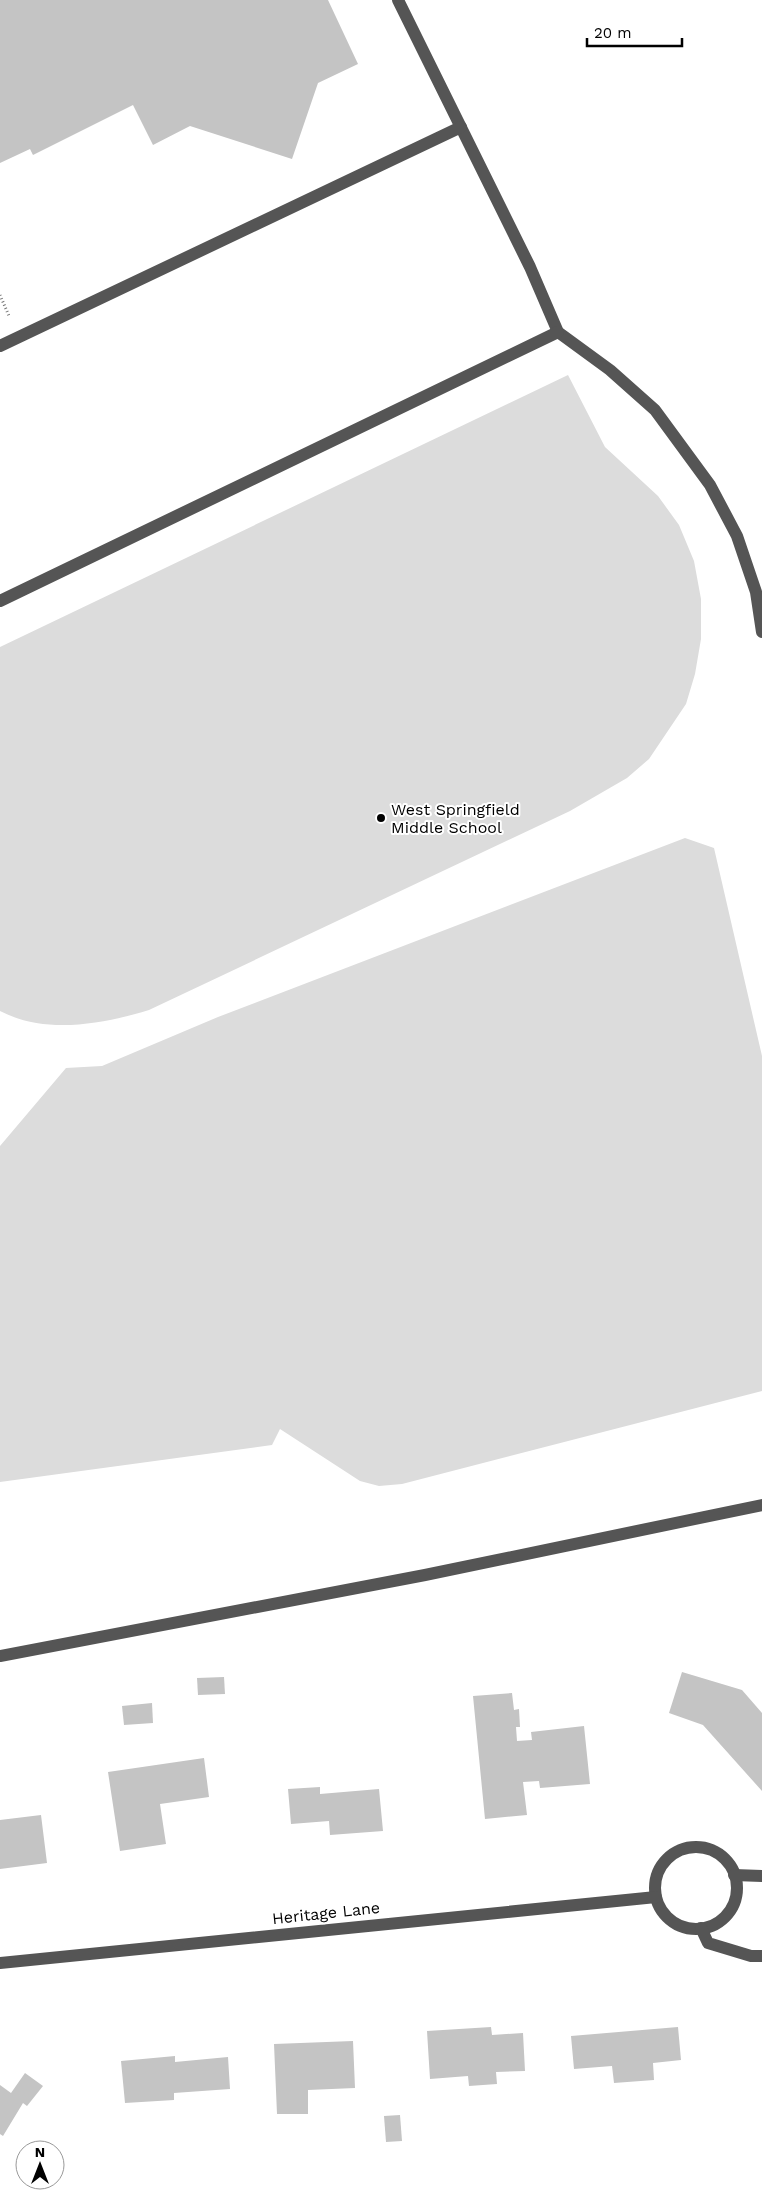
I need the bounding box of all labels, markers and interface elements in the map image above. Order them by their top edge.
scale bar [587,15,682,47]
text: 20 m [594,24,632,42]
place label: West Springfield Middle School [391,800,520,837]
marker: West Springfield Middle School [375,812,387,824]
street label: Heritage Lane [271,1898,381,1928]
north arrow [15,2140,65,2190]
text: N [35,2144,45,2160]

